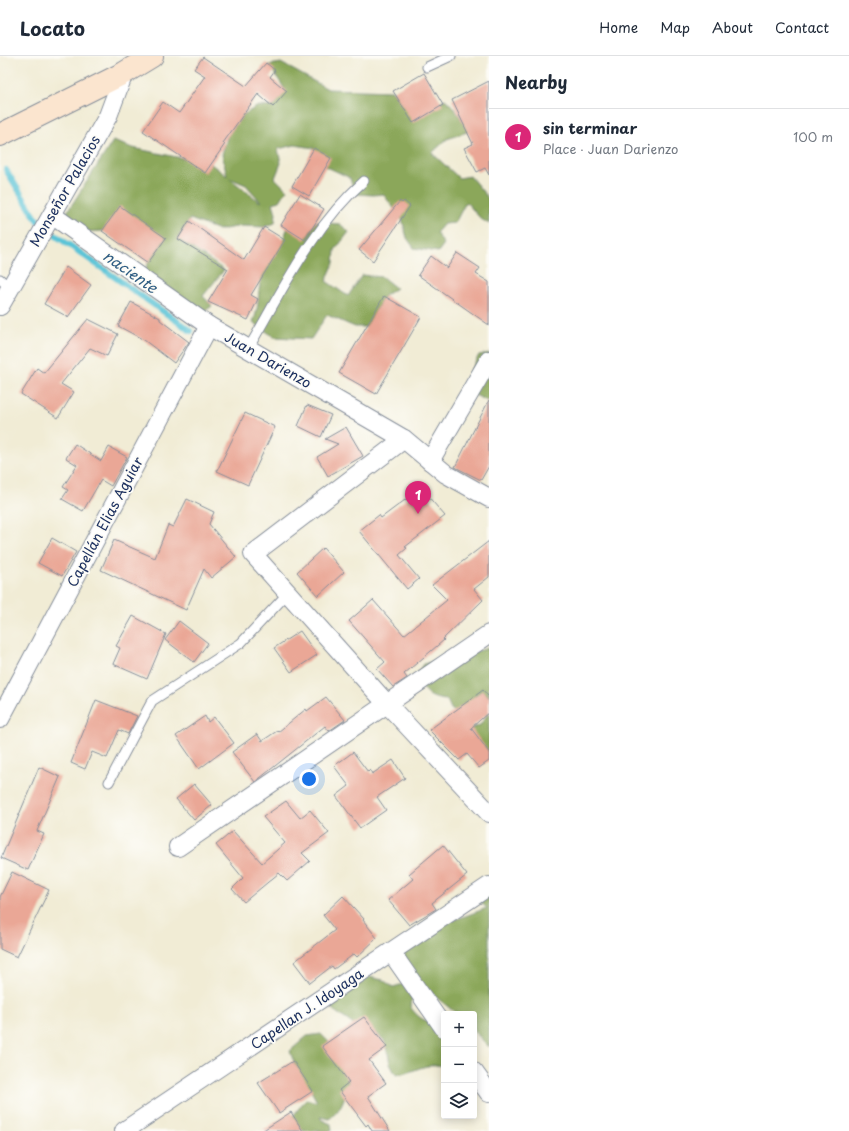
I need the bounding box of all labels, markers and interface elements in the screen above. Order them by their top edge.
text: Locato [20,14,85,42]
text: Home [599,17,638,38]
text: Map [660,17,690,38]
text: About [712,17,753,38]
text: Contact [775,17,829,38]
text: Nearby [505,69,567,95]
text: sin terminar [543,116,637,139]
text: 1 [515,127,521,146]
text: 100 m [793,127,833,146]
street label: Monseñor Palacios [24,131,105,250]
text: Place · Juan Darienzo [543,139,678,158]
water label: naciente [99,244,163,298]
street label: Juan Darienzo [221,326,316,393]
street label: Capellán Elias Aguiar [61,452,148,591]
pin: 1 [405,481,431,514]
your location [299,769,319,789]
street label: Capellan J. Idoyaga [246,963,368,1054]
map controls [441,1011,477,1119]
button: + [441,1011,477,1047]
button: − [441,1047,477,1083]
button: layers [441,1083,477,1119]

